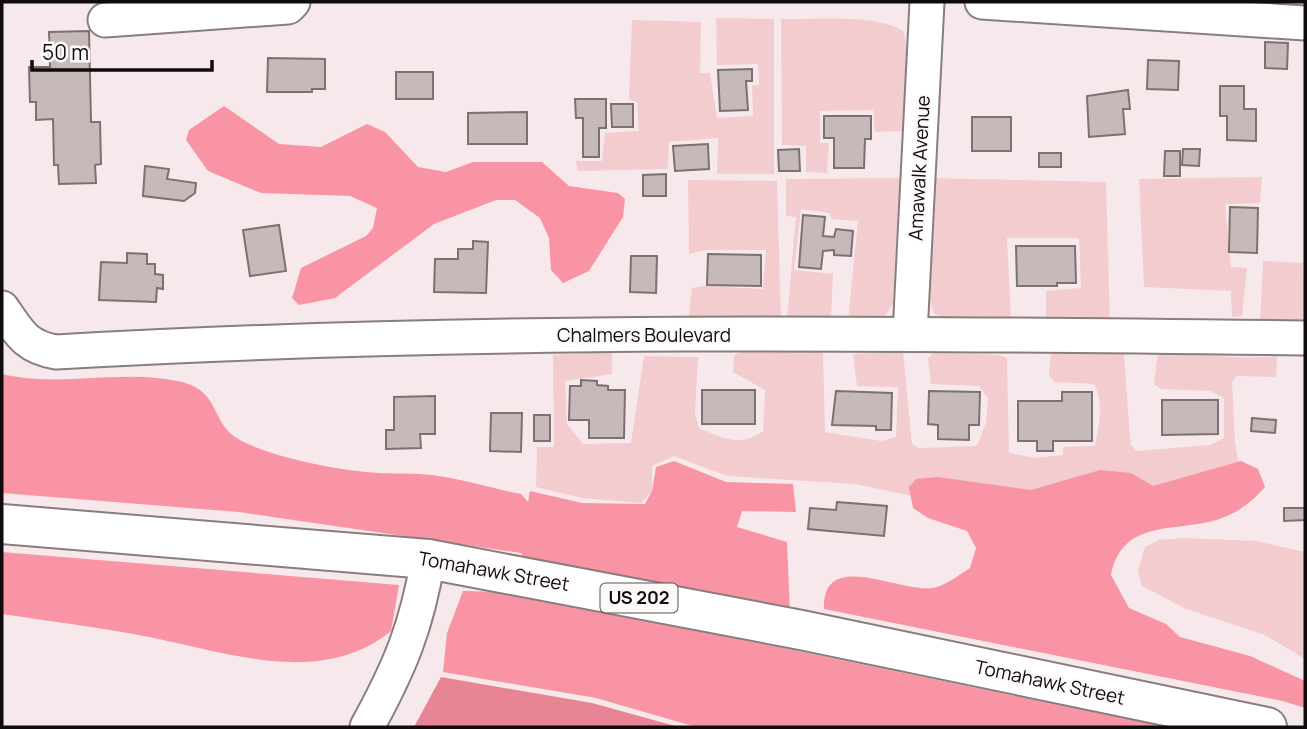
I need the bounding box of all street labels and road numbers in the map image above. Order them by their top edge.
street label: Amawalk Avenue [902,95,936,241]
street label: Chalmers Boulevard [557,322,731,348]
street label: Tomahawk Street [417,545,571,597]
road number: US 202 [600,584,678,612]
street label: Tomahawk Street [973,653,1127,711]

